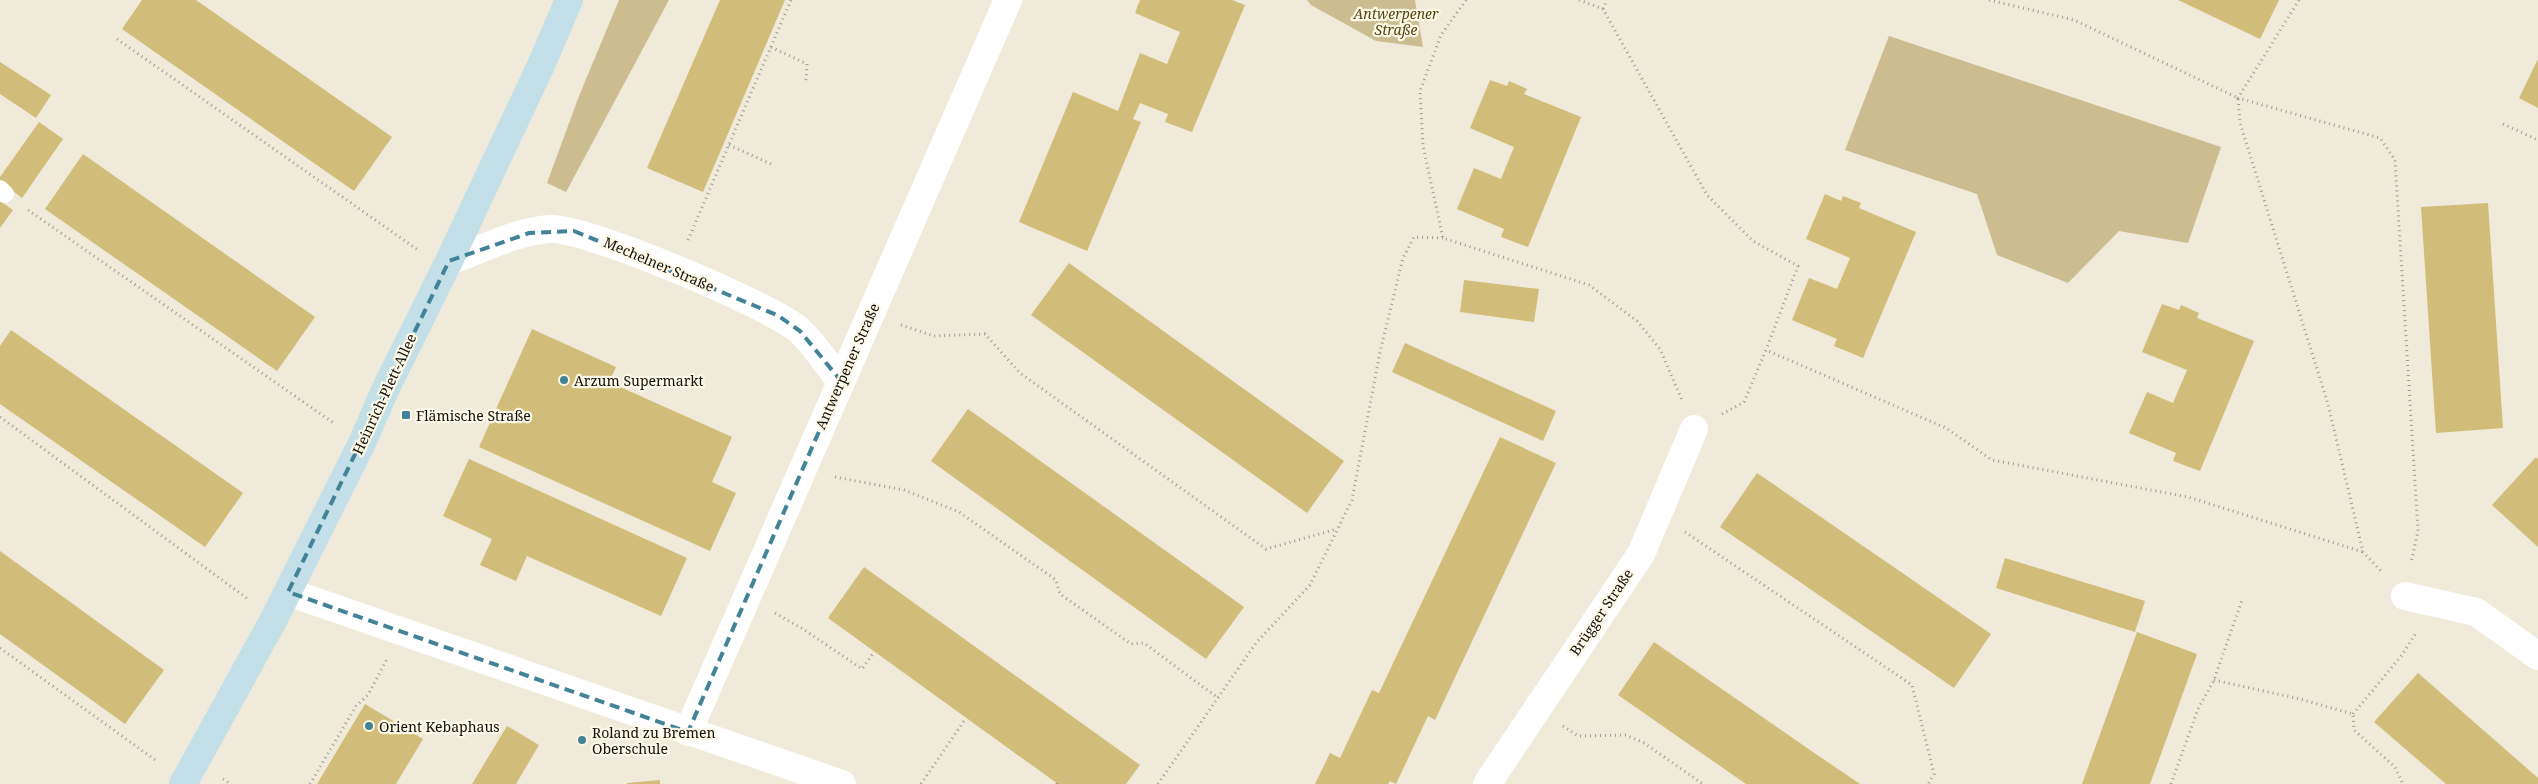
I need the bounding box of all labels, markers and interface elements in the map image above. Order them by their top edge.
park label: Antwerpener Straße [1352,4,1439,39]
street label: Mechelner Straße [601,232,717,296]
street label: Antwerpener Straße [811,300,883,432]
street label: Heinrich-Plett-Allee [348,330,420,458]
place label: Arzum Supermarkt [574,371,703,390]
marker: Arzum Supermarkt [558,374,570,386]
place label: Flämische Straße [416,406,531,425]
marker: Flämische Straße [400,409,412,421]
street label: Brügger Straße [1565,565,1637,659]
place label: Orient Kebaphaus [379,717,500,736]
marker: Orient Kebaphaus [363,720,375,732]
place label: Roland zu Bremen Oberschule [592,723,715,758]
marker: Roland zu Bremen Oberschule [576,734,588,746]

